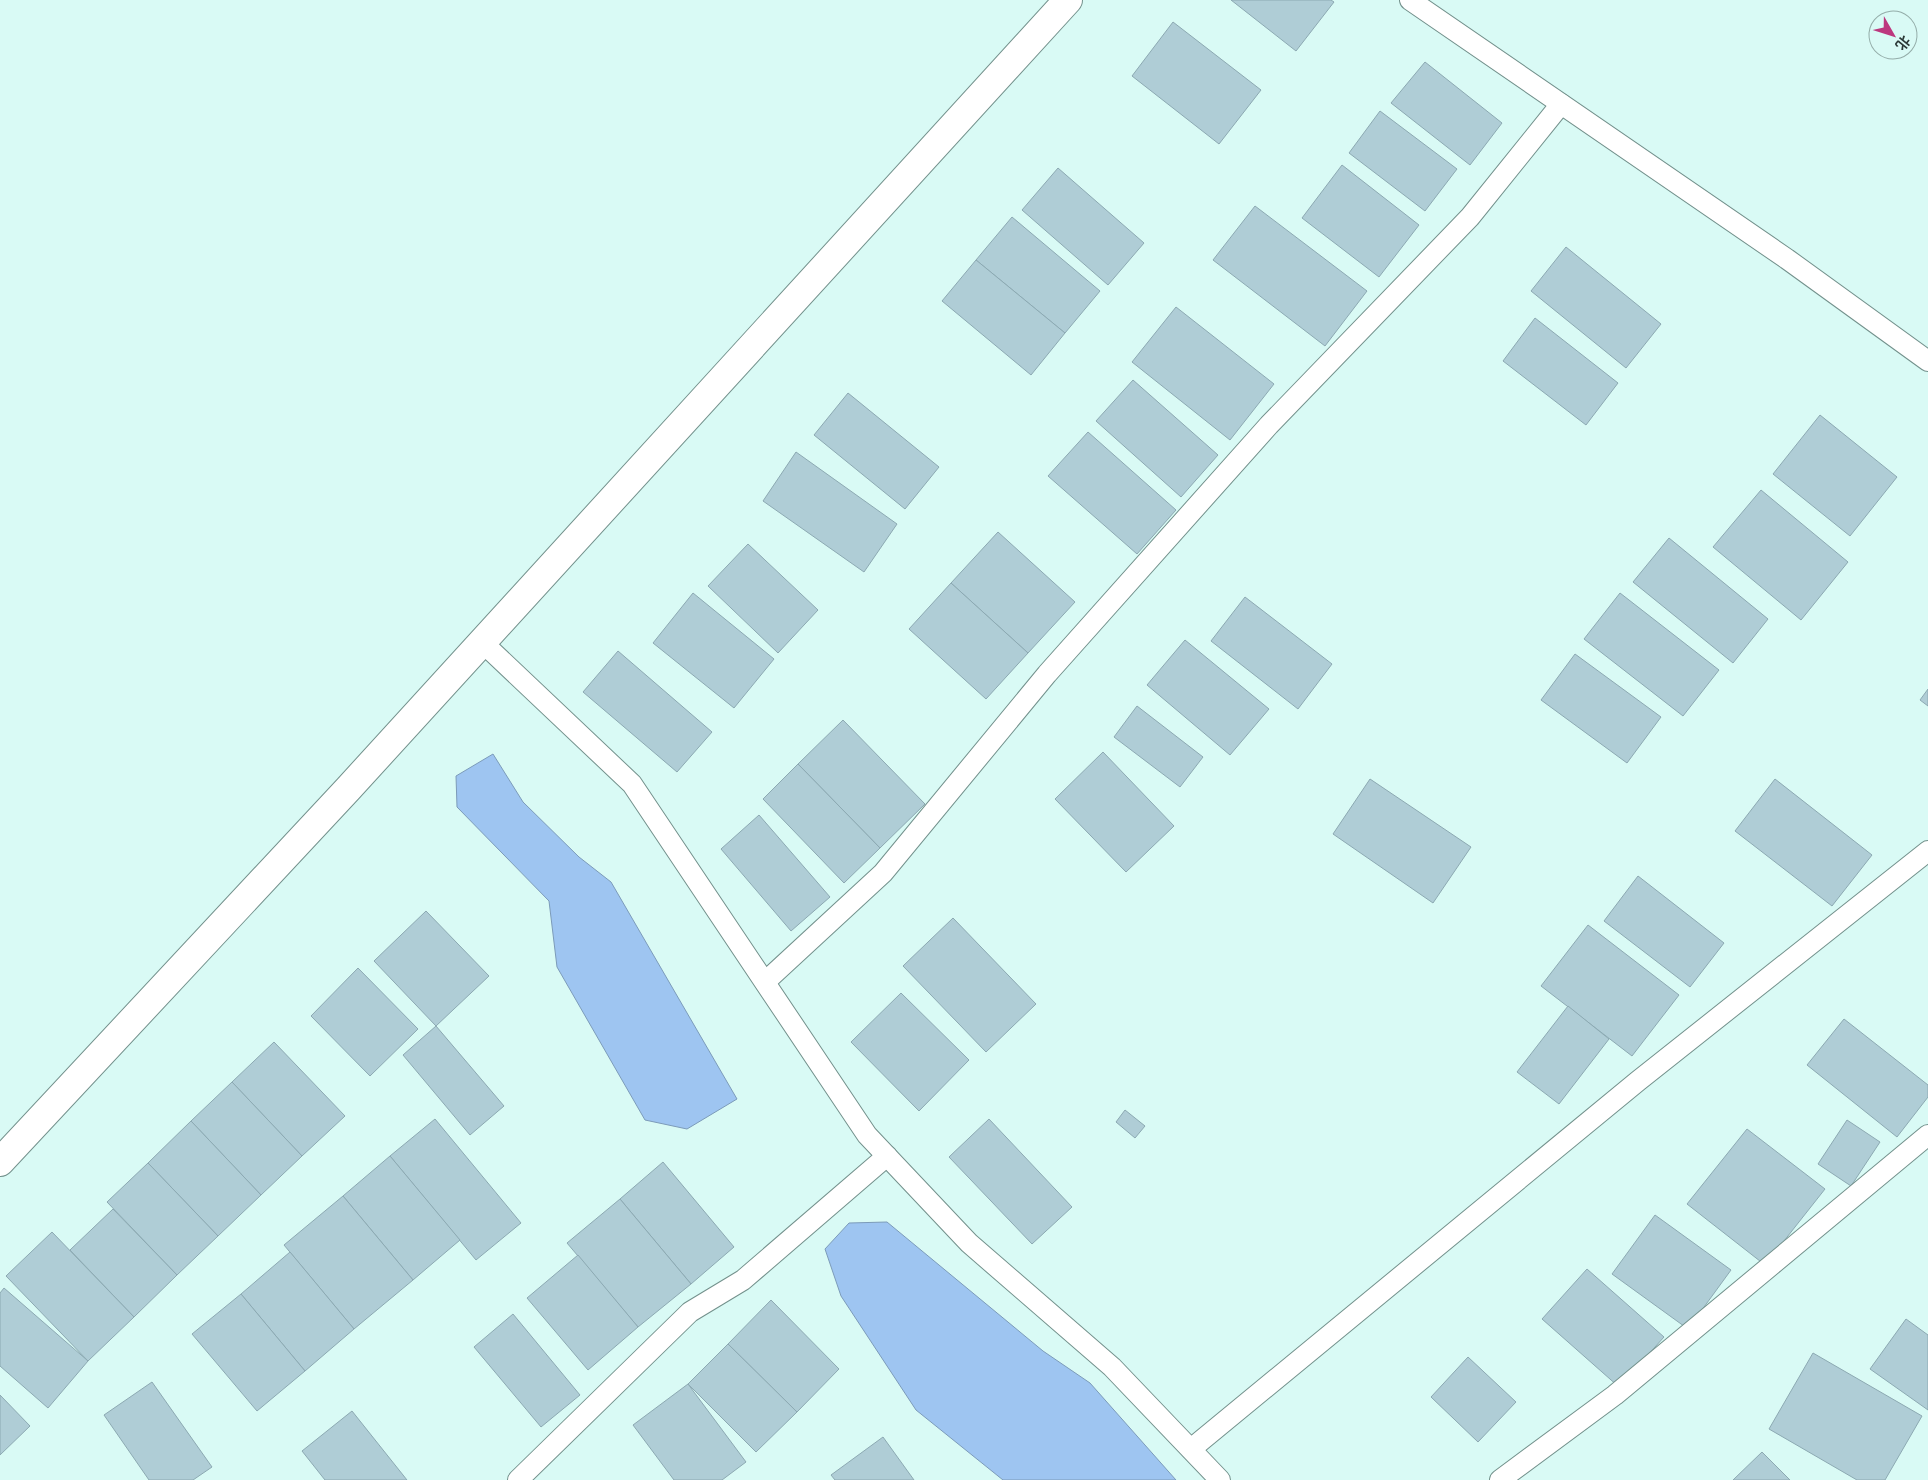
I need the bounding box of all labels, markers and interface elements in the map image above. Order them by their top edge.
north arrow [1868,10,1918,60]
text: 北 [1892,32,1915,54]

